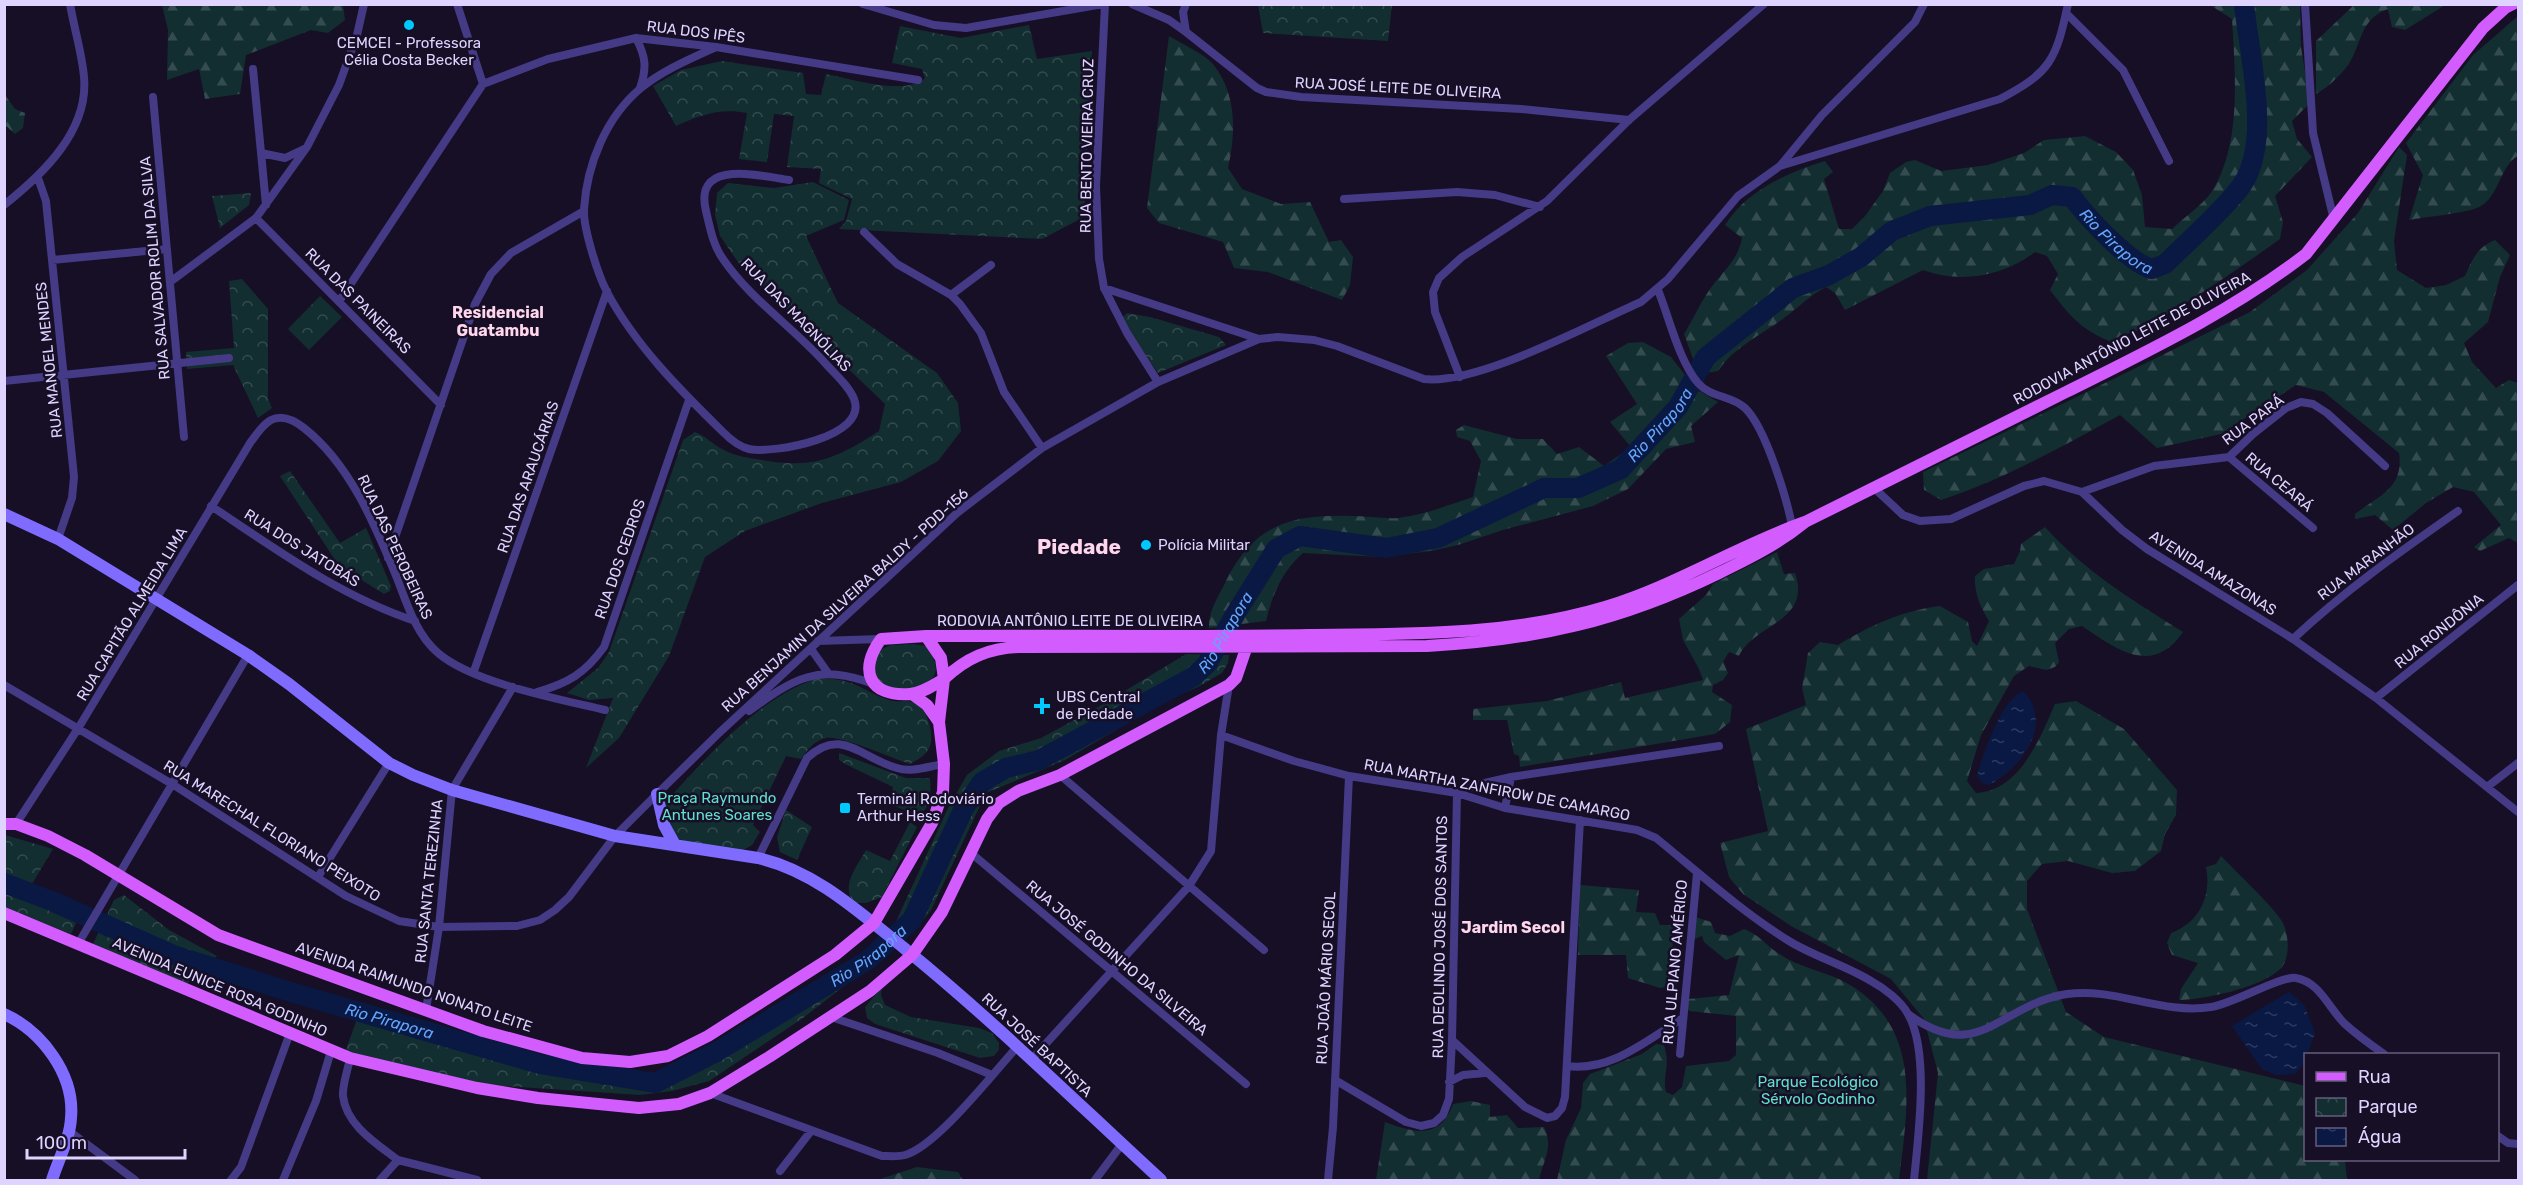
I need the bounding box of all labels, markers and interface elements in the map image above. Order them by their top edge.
street label: RUA DOS IPÊS [646,17,746,47]
marker: CEMCEI - Professora Célia Costa Becker [402,18,416,32]
place label: CEMCEI - Professora Célia Costa Becker [337,34,481,69]
street label: RUA BENTO VIEIRA CRUZ [1076,59,1098,233]
street label: RUA JOSÉ LEITE DE OLIVEIRA [1294,74,1502,102]
street label: RUA SALVADOR ROLIM DA SILVA [136,156,174,380]
water label: Rio Pirapora [2076,204,2156,278]
street label: RUA DAS PAINEIRAS [301,244,415,358]
street label: RUA DAS MAGNÓLIAS [737,254,855,376]
street label: RODOVIA ANTÔNIO LEITE DE OLIVEIRA [2010,268,2254,408]
street label: RUA MANOEL MENDES [32,281,66,439]
district label: Residencial Guatambu [452,303,544,340]
water label: Rio Pirapora [1623,385,1696,466]
street label: RUA PARÁ [2219,391,2287,449]
street label: RUA DAS ARAUCÁRIAS [494,399,562,555]
street label: RUA CEARÁ [2242,449,2316,515]
street label: RUA DAS PEROBEIRAS [354,472,436,622]
street label: RUA BENJAMIN DA SILVEIRA BALDY - PDD-156 [718,484,972,716]
street label: RUA DOS CEDROS [591,497,649,621]
street label: RUA DOS JATOBÁS [241,505,363,591]
street label: RUA MARANHÃO [2314,520,2418,604]
street label: RUA CAPITÃO ALMEIDA LIMA [73,524,191,704]
street label: AVENIDA AMAZONAS [2146,527,2280,619]
district label: Piedade [1037,534,1121,559]
place label: Polícia Militar [1158,536,1250,554]
marker: Polícia Militar [1139,538,1153,552]
water label: Rio Pirapora [1194,588,1256,677]
street label: RUA RONDÔNIA [2391,590,2487,672]
street label: RODOVIA ANTÔNIO LEITE DE OLIVEIRA [937,612,1203,630]
place label: UBS Central de Piedade [1056,688,1140,723]
marker: UBS Central de Piedade [1033,697,1051,715]
street label: RUA MARTHA ZANFIROW DE CAMARGO [1362,755,1632,825]
street label: RUA MARECHAL FLORIANO PEIXOTO [160,756,384,906]
park label: Praça Raymundo Antunes Soares [658,789,776,824]
place label: Terminál Rodoviário Arthur Hess [857,790,994,825]
street label: RUA SANTA TEREZINHA [411,798,447,964]
marker: Terminál Rodoviário Arthur Hess [838,801,852,815]
street label: RUA DEOLINDO JOSÉ DOS SANTOS [1429,815,1451,1059]
street label: RUA JOSÉ GODINHO DA SILVEIRA [1022,877,1212,1039]
street label: RUA ULPIANO AMÉRICO [1659,879,1691,1045]
street label: RUA JOÃO MÁRIO SECOL [1312,890,1340,1065]
district label: Jardim Secol [1461,918,1565,937]
water label: Rio Pirapora [826,920,910,990]
street label: AVENIDA EUNICE ROSA GODINHO [110,933,330,1041]
street label: AVENIDA RAIMUNDO NONATO LEITE [293,938,535,1036]
street label: RUA JOSÉ BAPTISTA [978,989,1096,1101]
water label: Rio Pirapora [343,999,436,1042]
legend [2304,1053,2499,1161]
text: Rua [2358,1066,2391,1088]
park label: Parque Ecológico Sérvolo Godinho [1758,1073,1878,1108]
text: Parque [2358,1096,2418,1118]
scale bar [27,1122,184,1160]
text: Água [2358,1126,2401,1148]
text: 100 m [36,1132,87,1154]

